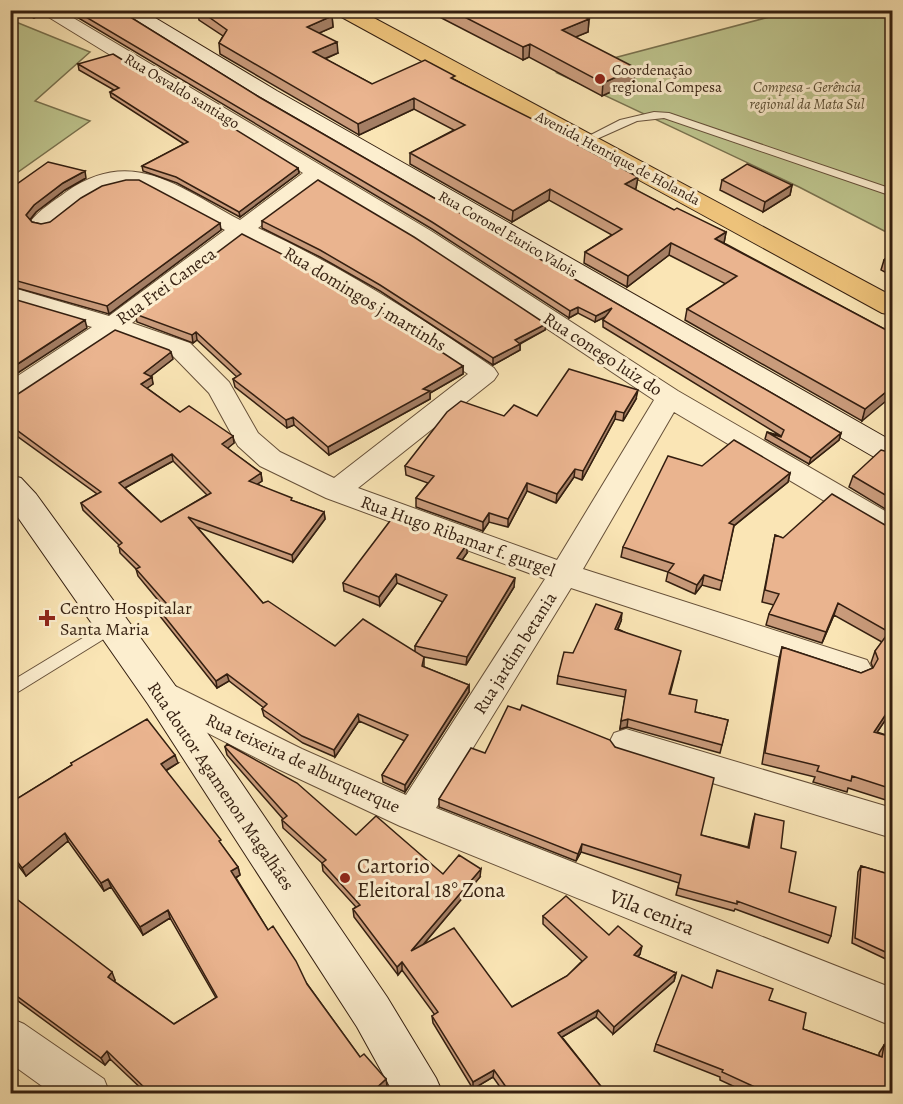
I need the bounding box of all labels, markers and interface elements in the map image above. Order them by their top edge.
street label: Rua Osvaldo santiago [121,49,243,133]
place label: Coordenação regional Compesa [612,60,722,97]
marker: Coordenação regional Compesa [593,72,607,86]
park label: Compesa - Gerência regional da Mata Sul [749,77,865,114]
street label: Avenida Henrique de Holanda [531,106,704,210]
street label: Rua Coronel Eurico Valois [435,186,581,282]
street label: Rua Frei Caneca [111,241,221,330]
street label: Rua domingos j martinhs [279,241,451,357]
street label: Rua conego luiz do [539,307,667,402]
street label: Rua Hugo Ribamar f. gurgel [357,490,559,583]
street label: Rua jardim betania [468,587,563,719]
place label: Centro Hospitalar Santa Maria [60,596,192,641]
marker: Centro Hospitalar Santa Maria [38,609,56,627]
street label: Rua doutor Agamenon Magalhães [142,677,300,895]
street label: Rua teixeira de alburquerque [202,707,404,819]
place label: Cartorio Eleitoral 18° Zona [357,852,505,904]
marker: Cartorio Eleitoral 18° Zona [338,871,352,885]
street label: Vila cenira [604,882,699,942]

